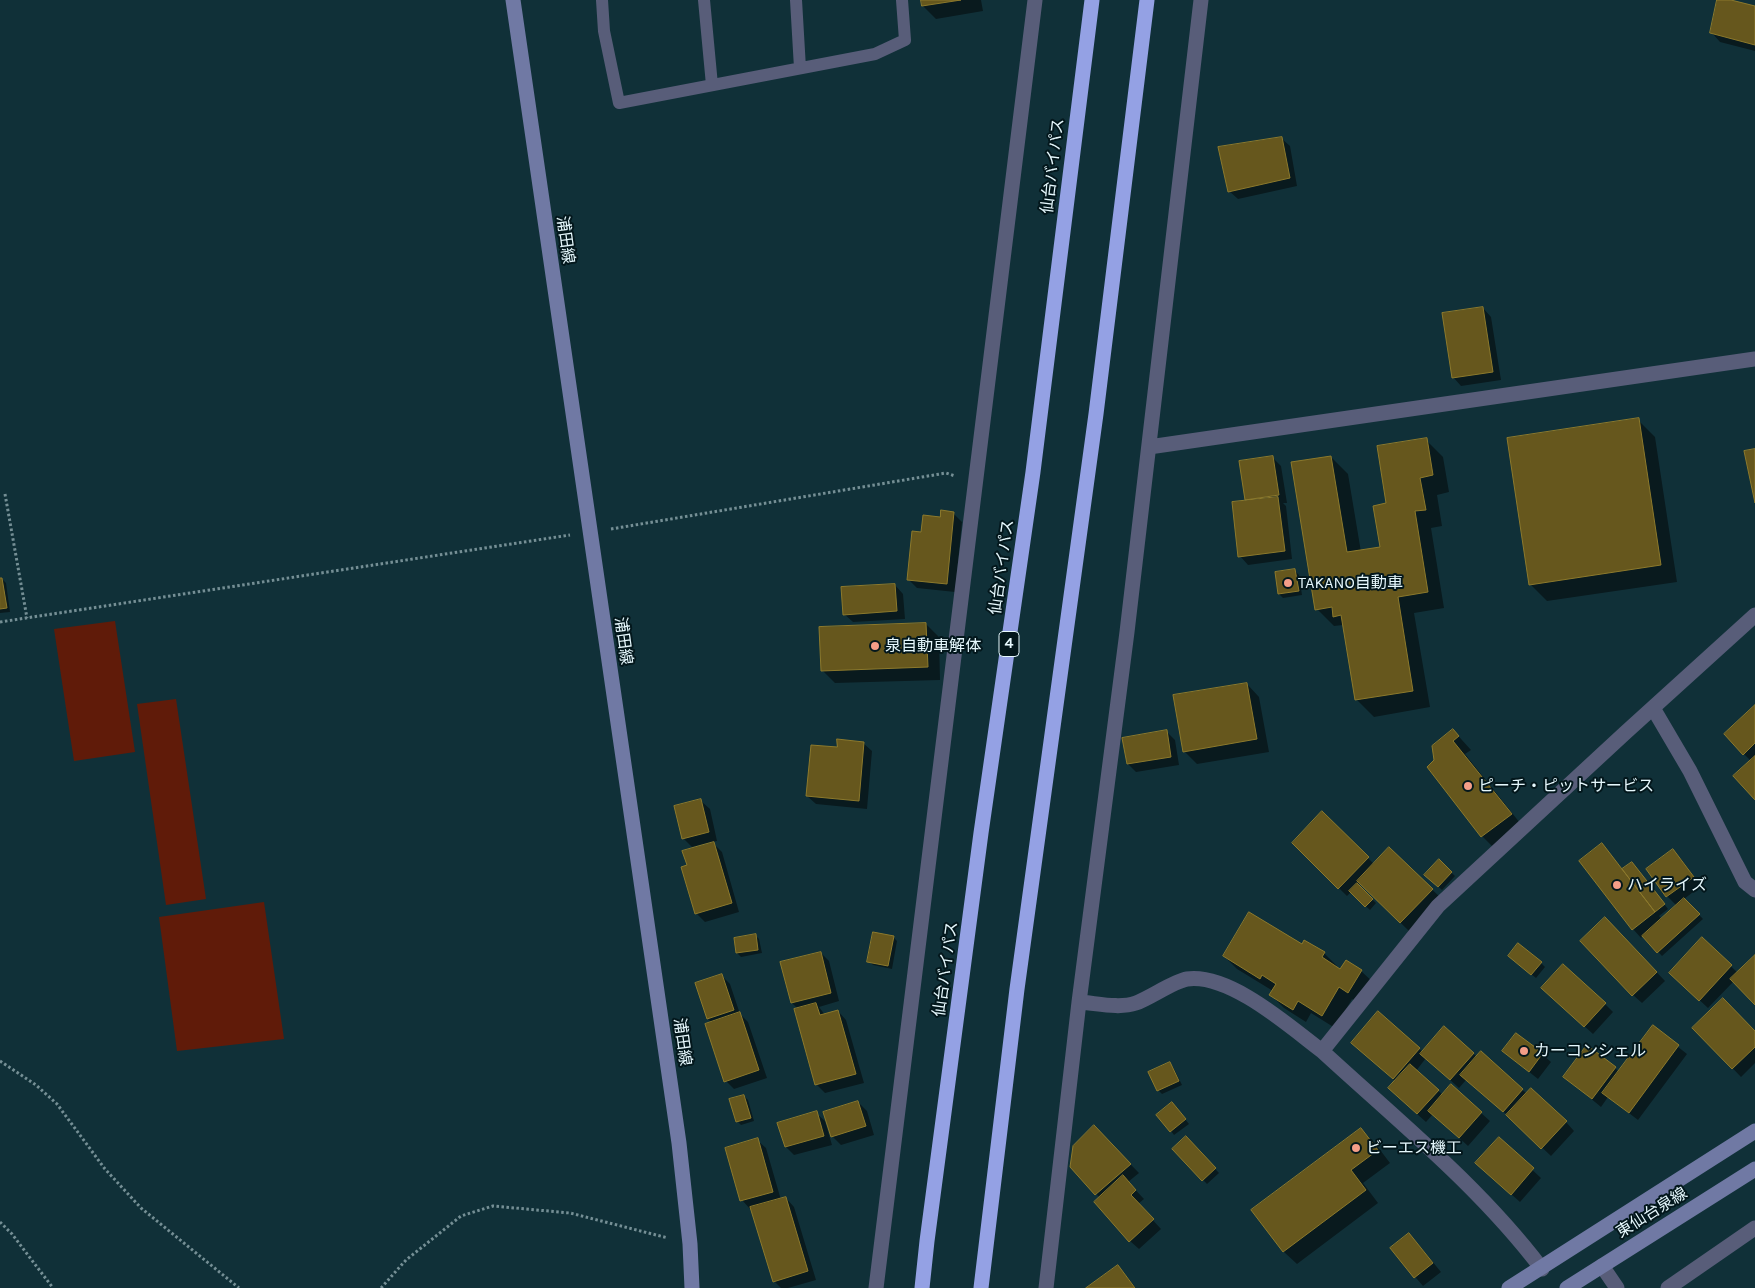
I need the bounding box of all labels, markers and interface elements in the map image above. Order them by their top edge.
street label: 仙台バイパス [1038,117,1068,215]
street label: 浦田線 [552,215,578,265]
street label: 仙台バイパス [986,518,1018,616]
place label: TAKANO自動車 [1298,573,1403,593]
marker: TAKANO自動車 [1282,577,1294,589]
street label: 浦田線 [610,616,636,666]
road number: 4 [999,632,1019,656]
place label: 泉自動車解体 [885,636,981,656]
marker: 泉自動車解体 [869,640,881,652]
place label: ピーチ・ピットサービス [1478,776,1654,796]
marker: ピーチ・ピットサービス [1462,780,1474,792]
place label: ハイライズ [1627,875,1707,895]
marker: ハイライズ [1611,879,1623,891]
street label: 仙台バイパス [930,920,962,1018]
street label: 浦田線 [669,1017,695,1067]
place label: カーコンシェル [1534,1041,1646,1061]
marker: カーコンシェル [1518,1045,1530,1057]
place label: ビーエス機工 [1366,1138,1462,1158]
marker: ビーエス機工 [1350,1142,1362,1154]
street label: 東仙台泉線 [1613,1184,1691,1242]

